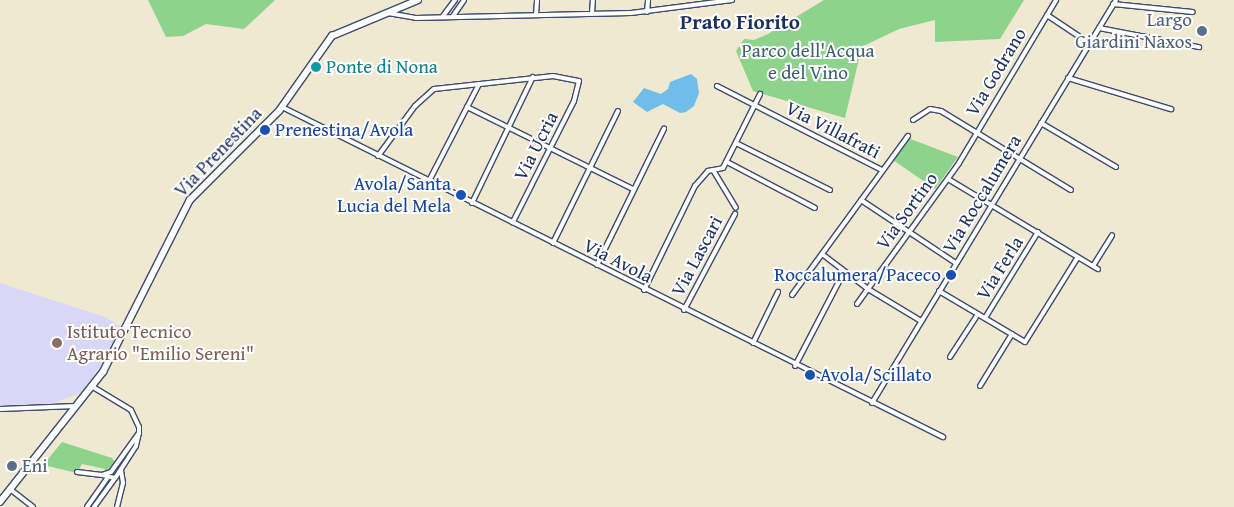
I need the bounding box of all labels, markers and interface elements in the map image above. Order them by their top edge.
district label: Prato Fiorito [680,9,800,35]
place label: Largo Giardini Naxos [1075,9,1192,53]
street label: Via Godrano [961,24,1031,120]
marker: Largo Giardini Naxos [1196,25,1208,37]
park label: Parco dell'Acqua e del Vino [742,40,874,84]
place label: Ponte di Nona [326,56,438,78]
marker: Ponte di Nona [310,61,322,73]
street label: Via Villafrati [782,96,884,164]
street label: Via Prenestina [169,102,267,202]
street label: Via Ucria [509,108,563,184]
place label: Prenestina/Avola [275,119,413,141]
marker: Prenestina/Avola [259,124,271,136]
street label: Via Roccalumera [938,131,1026,257]
street label: Via Sortino [871,168,943,254]
place label: Avola/Santa Lucia del Mela [337,173,451,217]
marker: Avola/Santa Lucia del Mela [455,189,467,201]
street label: Via Lascari [666,212,728,300]
street label: Via Ferla [972,232,1028,304]
street label: Via Avola [580,234,656,288]
place label: Roccalumera/Paceco [774,264,941,286]
marker: Roccalumera/Paceco [945,269,957,281]
place label: Istituto Tecnico Agrario "Emilio Sereni" [67,321,254,365]
marker: Istituto Tecnico Agrario "Emilio Sereni" [51,337,63,349]
place label: Avola/Scillato [820,364,932,386]
marker: Avola/Scillato [804,369,816,381]
place label: Eni [22,455,48,477]
marker: Eni [6,460,18,472]

